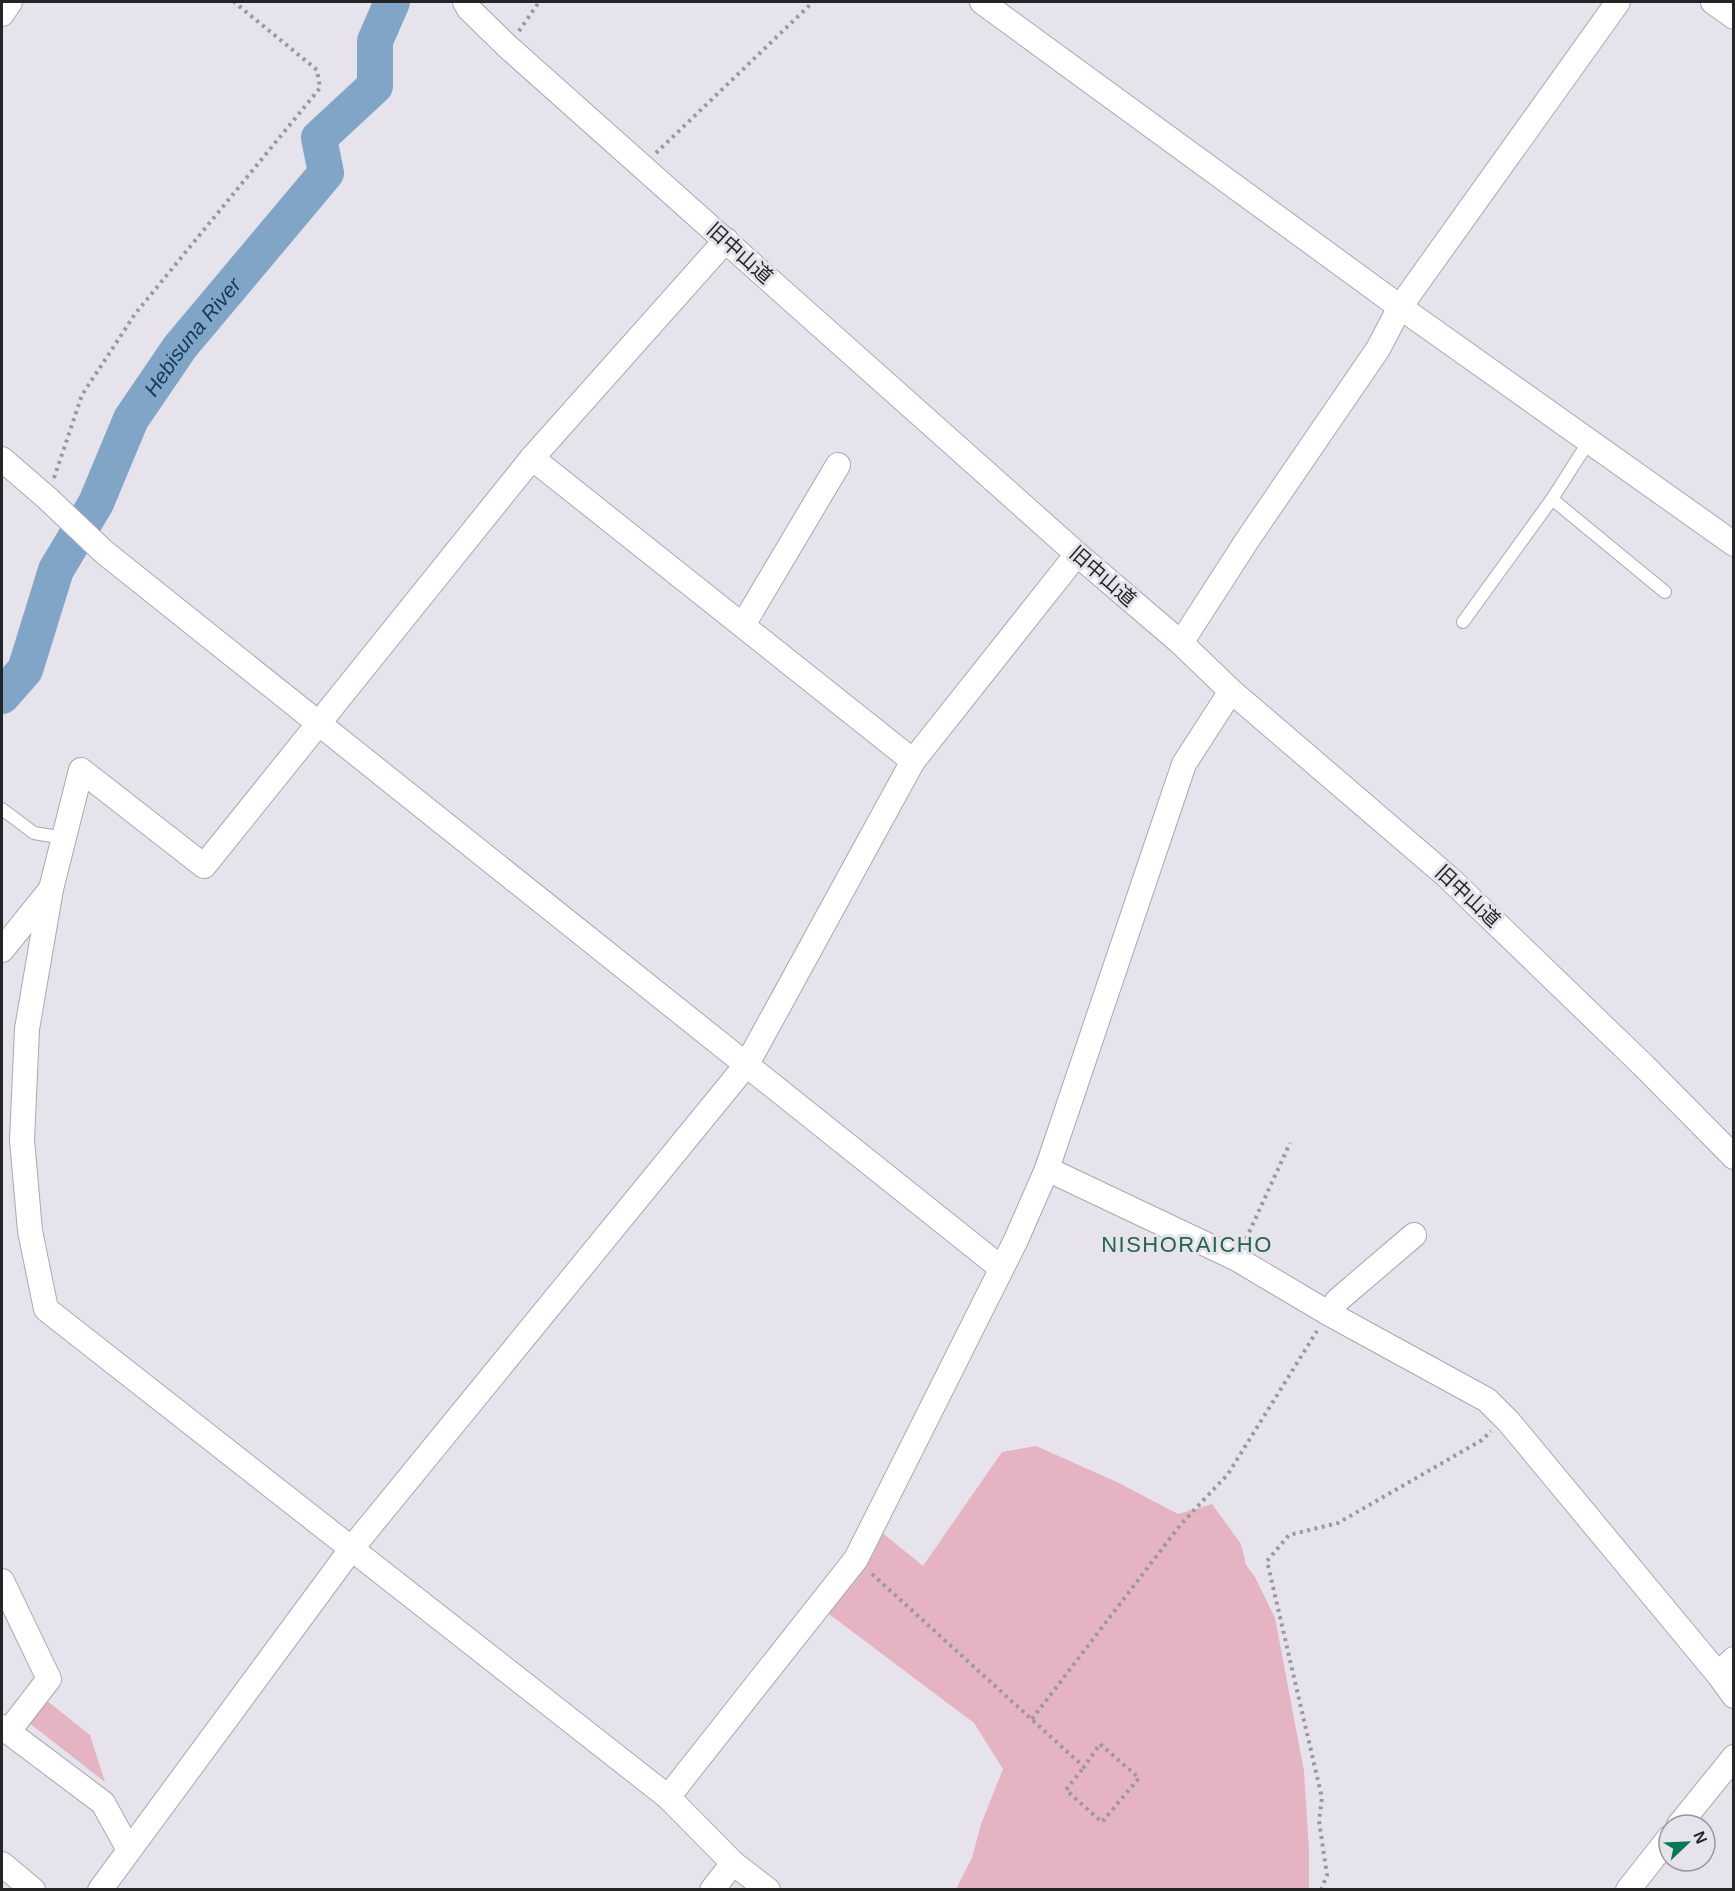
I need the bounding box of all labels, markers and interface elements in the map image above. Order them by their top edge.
street label: 旧中山道 [703,218,777,288]
water label: Hebisuna River [139,272,246,400]
street label: 旧中山道 [1066,541,1140,611]
street label: 旧中山道 [1431,861,1505,931]
district label: NISHORAICHO [1101,1232,1273,1257]
north arrow [1657,1813,1717,1873]
text: N [1690,1829,1710,1846]

